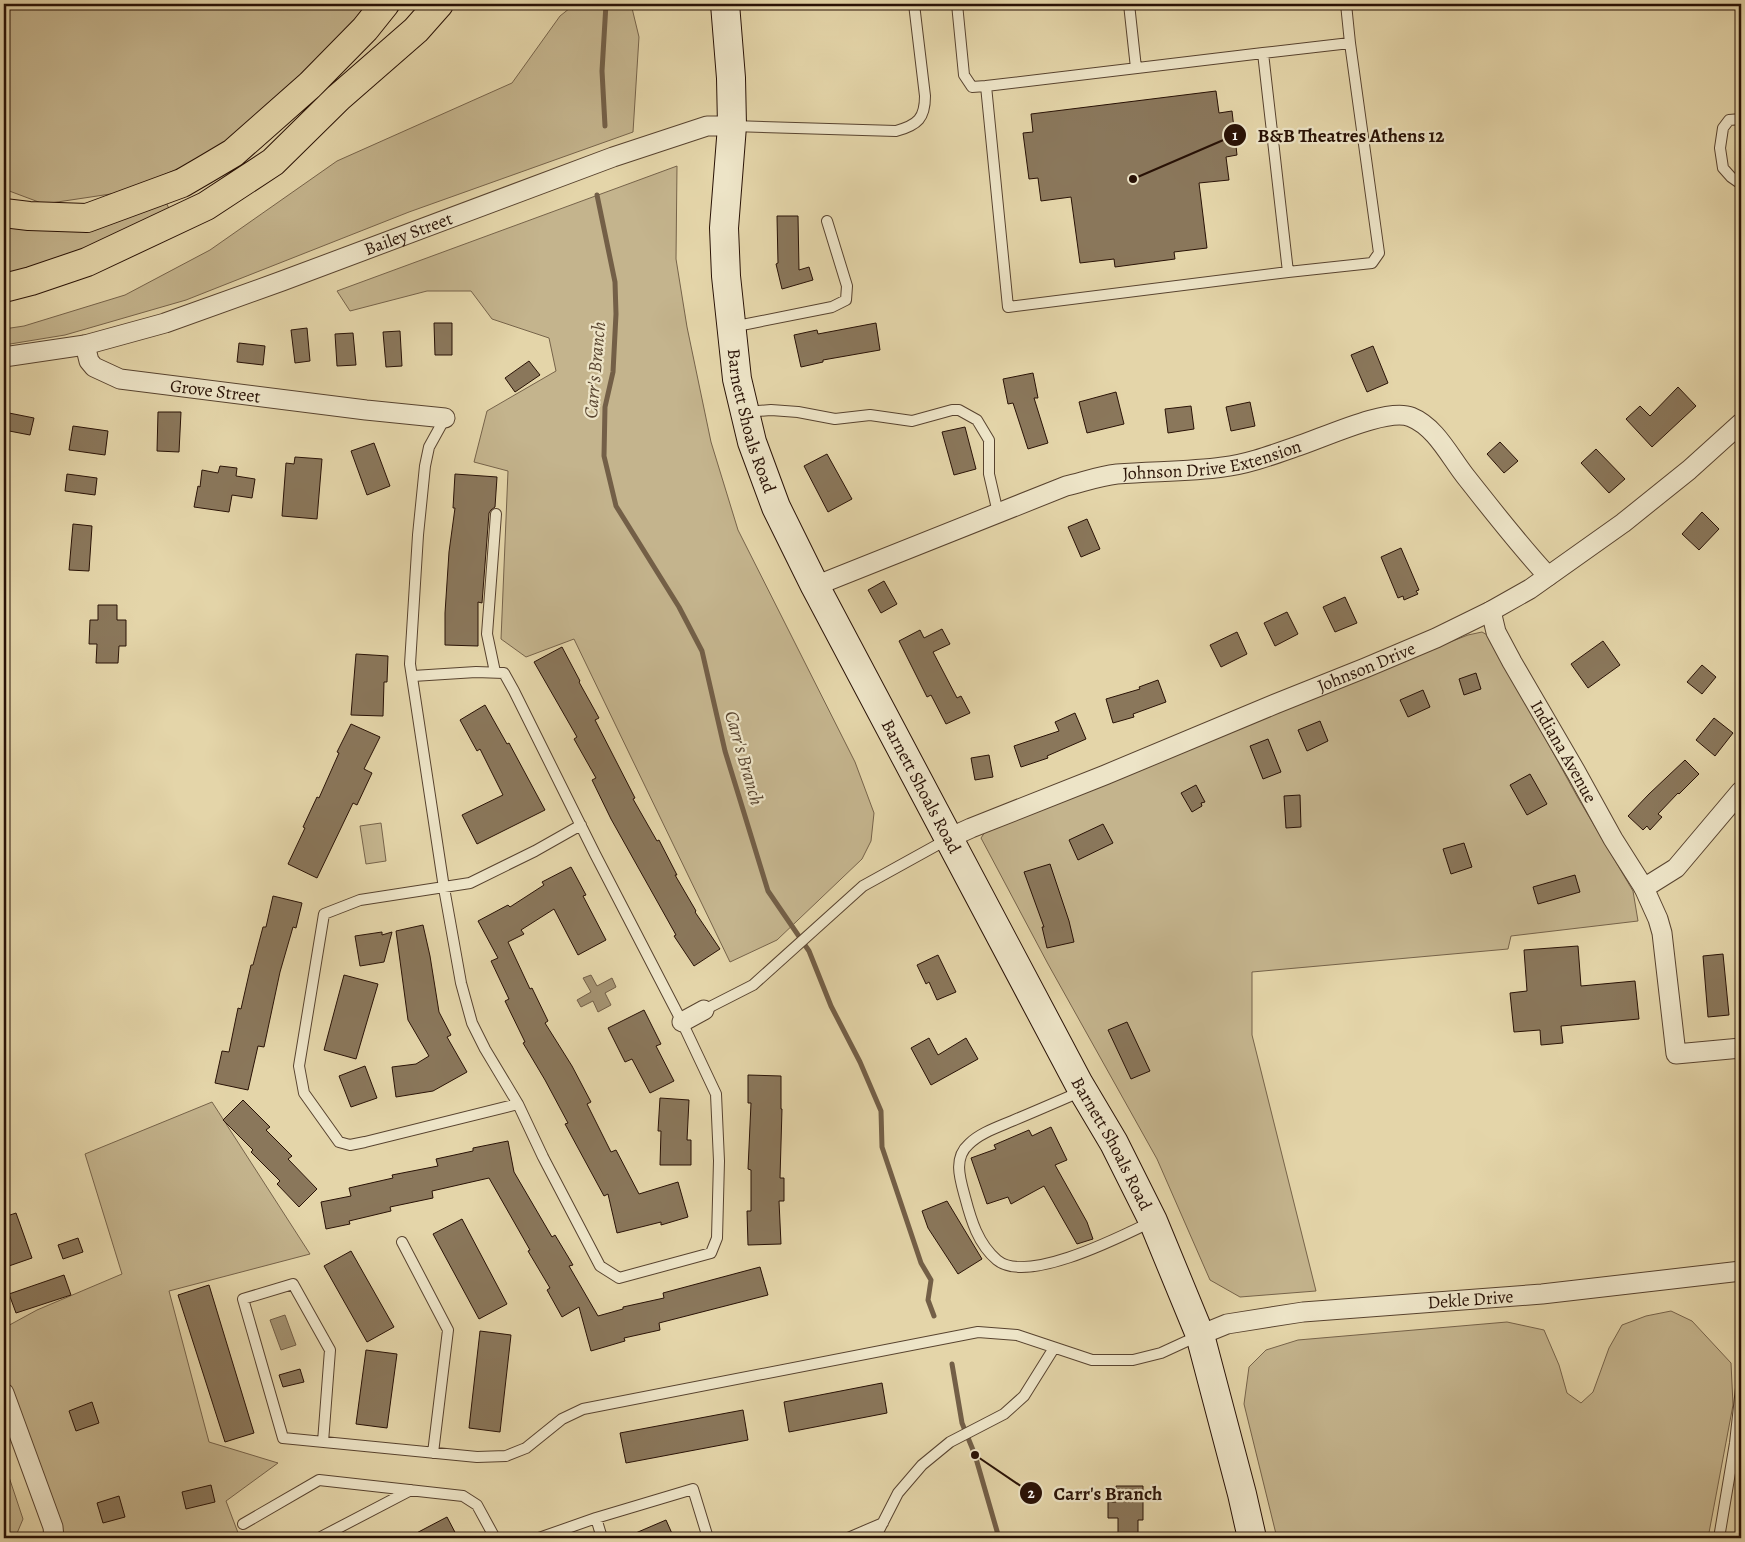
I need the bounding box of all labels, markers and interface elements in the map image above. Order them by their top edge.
callout: B&B Theatres Athens 12 [1223,118,1455,152]
text: B&B Theatres Athens 12 [1258,123,1444,149]
text: 1 [1232,125,1238,145]
street label: Bailey Street [361,206,456,261]
water label: Carr's Branch [578,320,612,420]
street label: Barnett Shoals Road [722,347,782,496]
street label: Grove Street [169,373,262,409]
street label: Johnson Drive Extension [1122,434,1304,486]
street label: Johnson Drive [1314,636,1419,698]
street label: Indiana Avenue [1525,696,1603,807]
water label: Carr's Branch [718,708,770,808]
street label: Barnett Shoals Road [876,715,967,858]
street label: Barnett Shoals Road [1065,1073,1158,1215]
street label: Dekle Drive [1427,1284,1514,1315]
callout: Carr's Branch [1018,1476,1172,1510]
text: Carr's Branch [1054,1481,1162,1507]
text: 2 [1027,1483,1035,1503]

